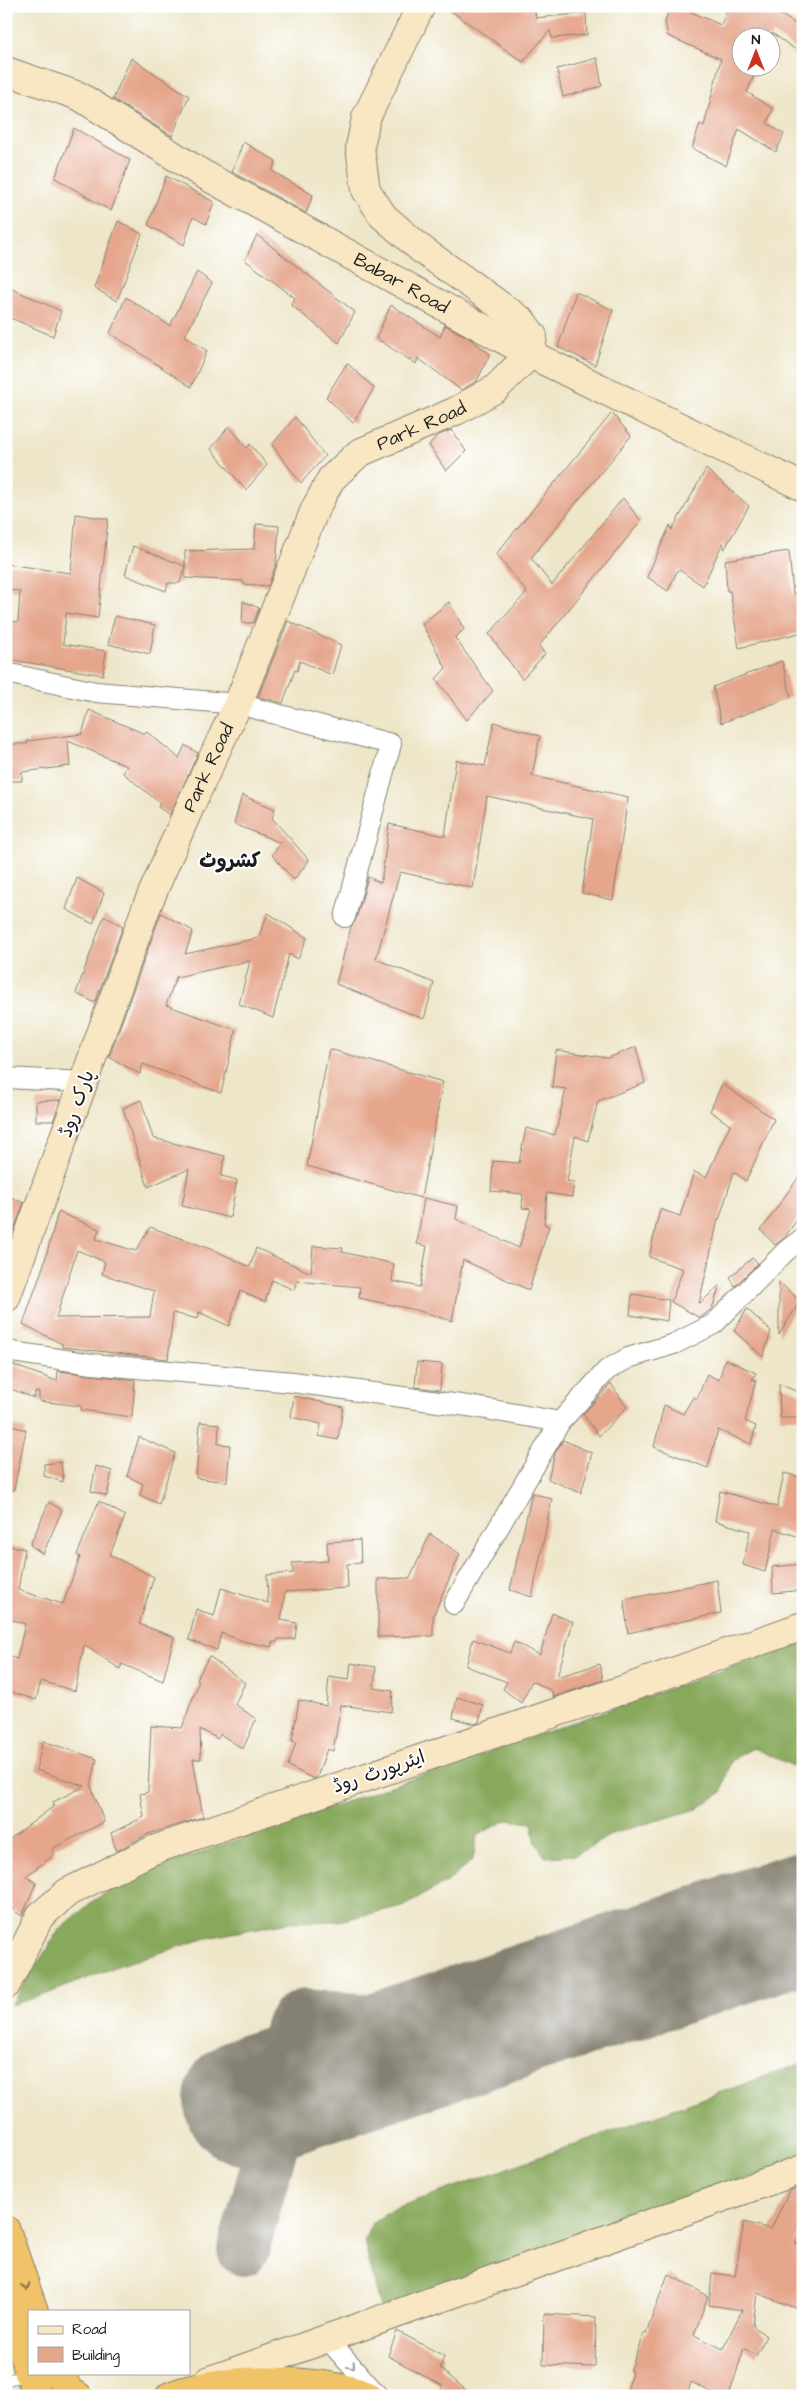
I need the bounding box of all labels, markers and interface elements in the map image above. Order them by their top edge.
north arrow [732,28,782,78]
text: N [752,30,761,50]
street label: Babar Road [349,246,454,320]
street label: Park Road [372,394,471,457]
street label: Park Road [176,718,241,816]
district label: کشروٹ [199,847,261,875]
street label: پارک روڈ [52,1067,102,1141]
street label: ایئرپورٹ روڈ [329,1744,429,1800]
one-way arrow [20,2282,30,2291]
legend [28,2310,190,2374]
text: Road [72,2319,107,2340]
text: Building [72,2345,120,2367]
one-way arrow [346,2361,355,2370]

